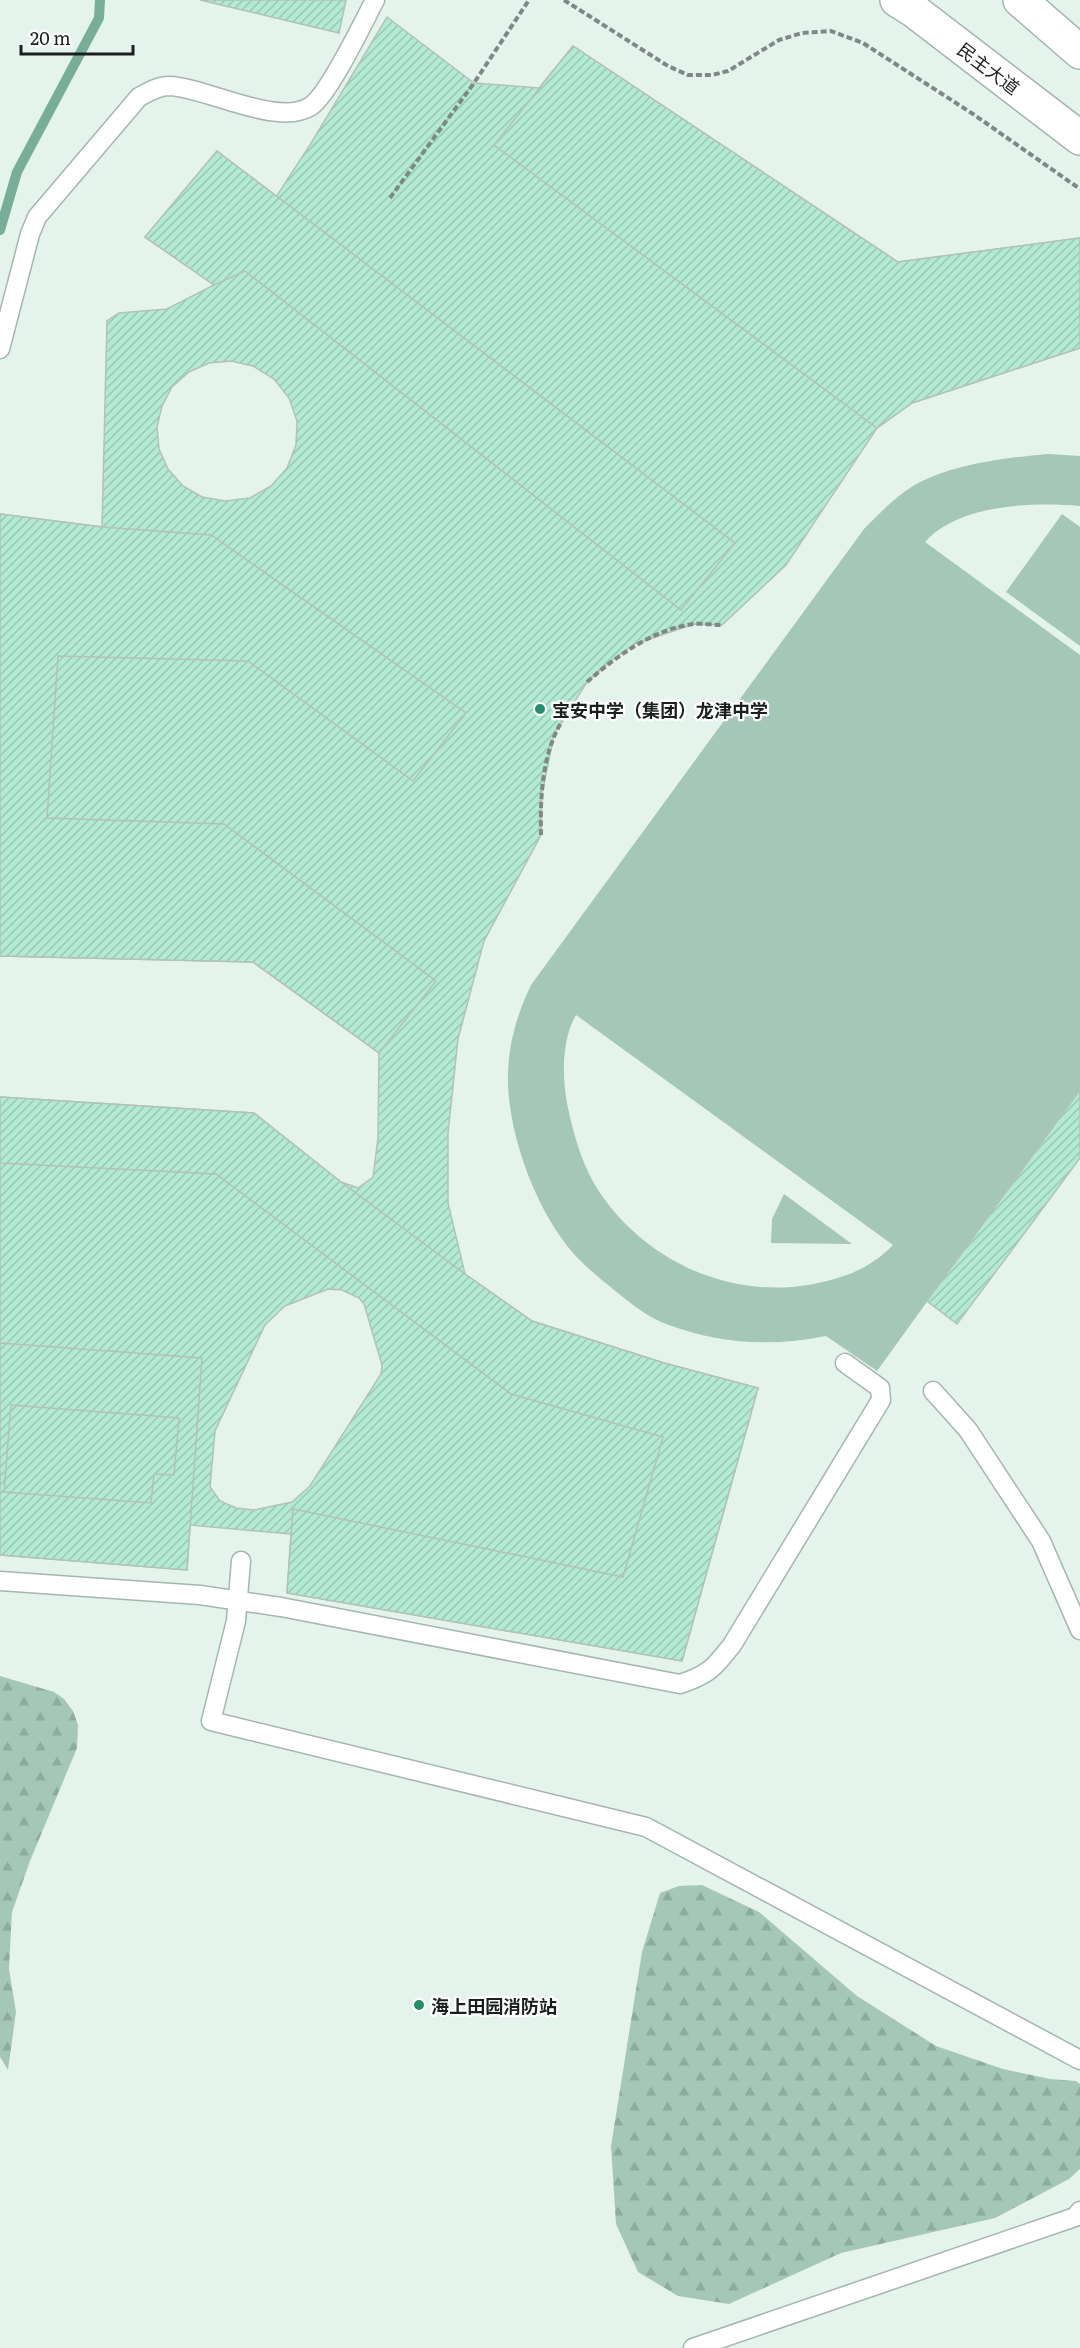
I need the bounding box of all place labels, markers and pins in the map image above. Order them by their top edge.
place label: 宝安中学（集团）龙津中学 [552,696,768,723]
marker: 宝安中学（集团）龙津中学 [533,702,547,716]
place label: 海上田园消防站 [431,1992,557,2019]
marker: 海上田园消防站 [412,1998,426,2012]

